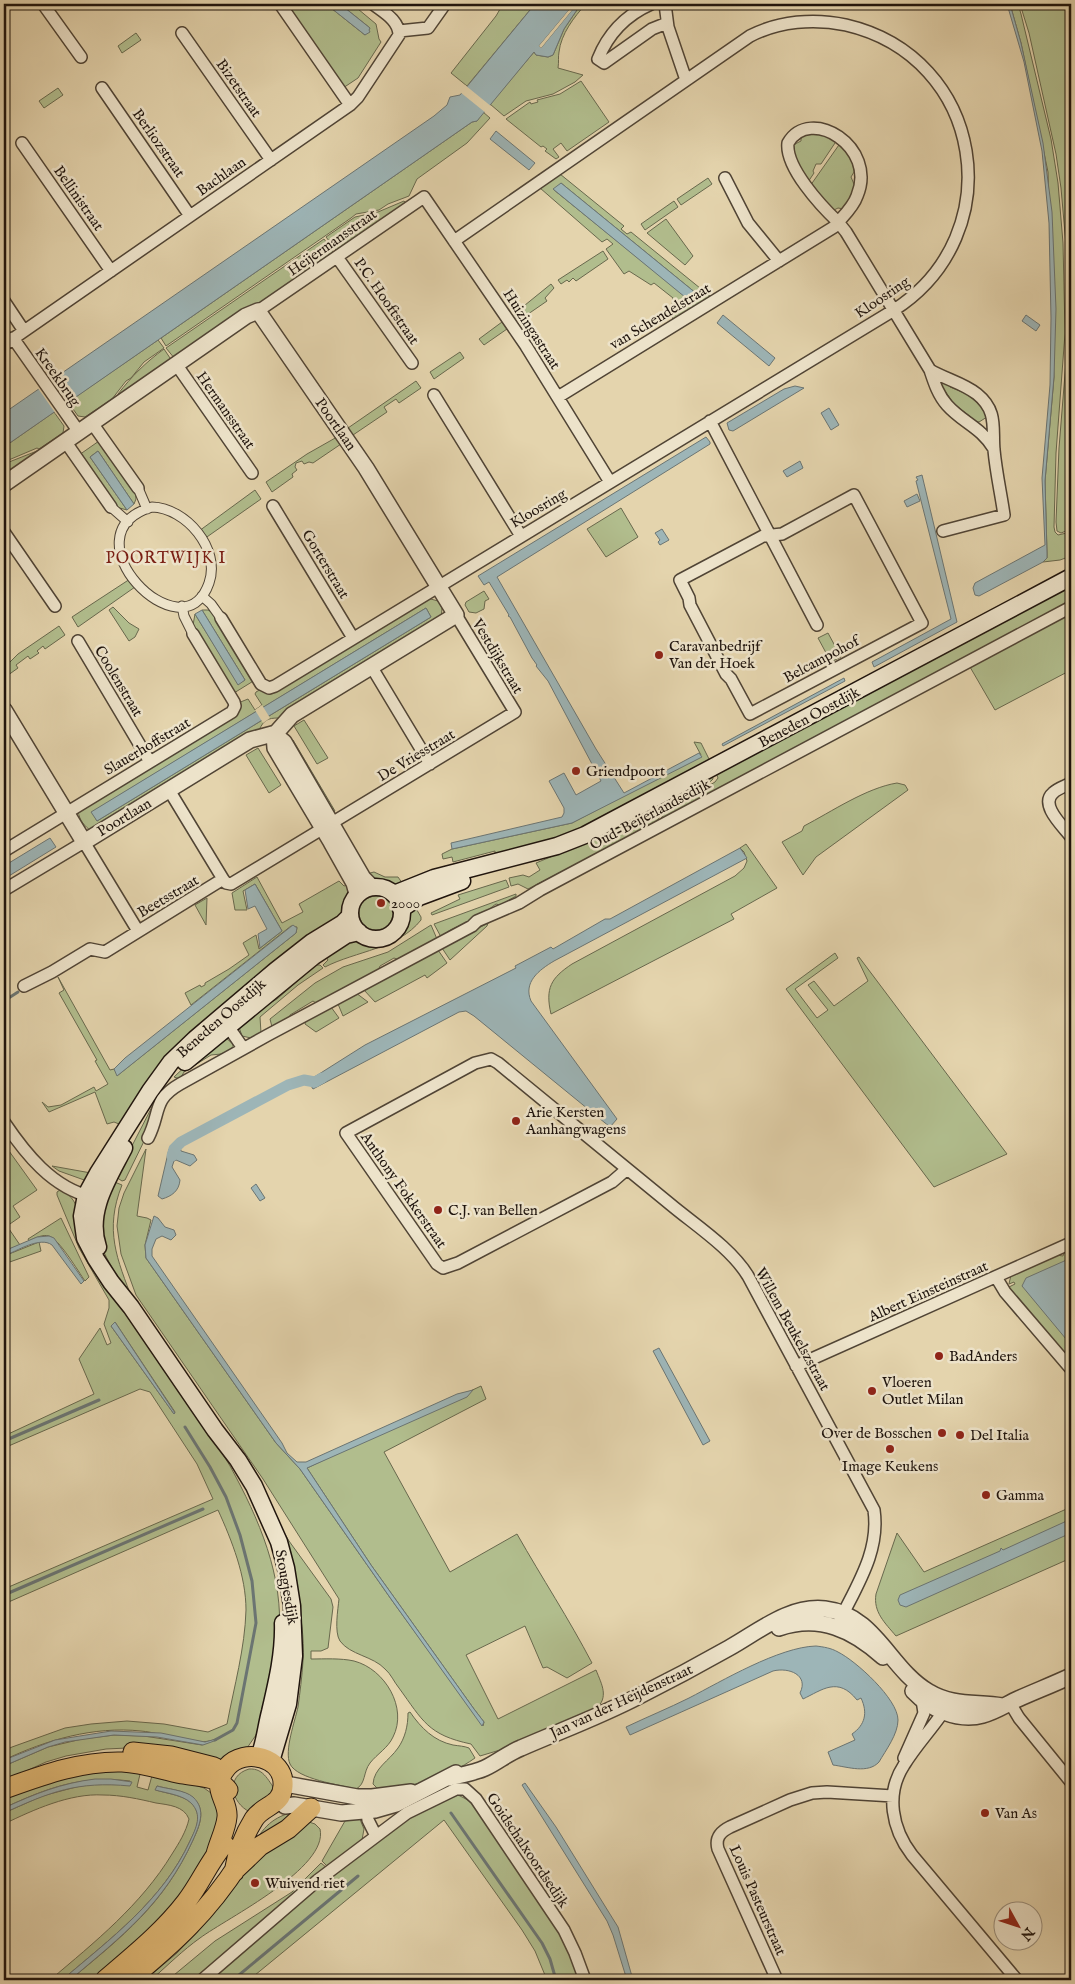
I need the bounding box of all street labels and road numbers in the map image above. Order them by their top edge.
street label: Bizetstraat [212,55,266,121]
street label: Berliozstraat [128,105,189,181]
street label: Bachlaan [193,153,250,200]
street label: Bellinistraat [49,162,108,234]
street label: Heijermansstraat [284,205,381,280]
street label: P.C. Hooftstraat [350,254,423,348]
street label: Kloosring [851,272,914,323]
street label: van Schendelstraat [606,279,714,354]
street label: Huizingastraat [499,285,565,373]
street label: Kreekbrug [30,344,85,411]
street label: Hermansstraat [192,368,259,453]
street label: Poortlaan [311,394,361,454]
street label: Kloosring [507,484,570,533]
street label: Gorterstraat [298,526,354,602]
street label: Vestdijkstraat [467,615,527,697]
street label: Belcampohof [780,630,865,687]
street label: Coolenstraat [90,642,147,720]
street label: Beneden Oostdijk [755,682,864,752]
street label: Slauerhoffstraat [101,713,194,780]
street label: De Vriesstraat [374,725,458,786]
street label: Oud-Beijerlandsedijk [587,774,715,854]
street label: Poortlaan [94,794,155,841]
street label: Beetsstraat [134,871,202,922]
street label: Beneden Oostdijk [173,974,271,1062]
street label: Anthony Fokkerstraat [356,1128,451,1252]
street label: Albert Einsteinstraat [865,1257,991,1327]
street label: Willem Beukelszstraat [751,1264,834,1394]
street label: Stougjesdijk [271,1548,303,1627]
street label: Jan van der Heijdenstraat [545,1660,696,1744]
street label: Goidschalxoordsedijk [482,1789,574,1912]
street label: Louis Pasteurstraat [725,1842,790,1958]

